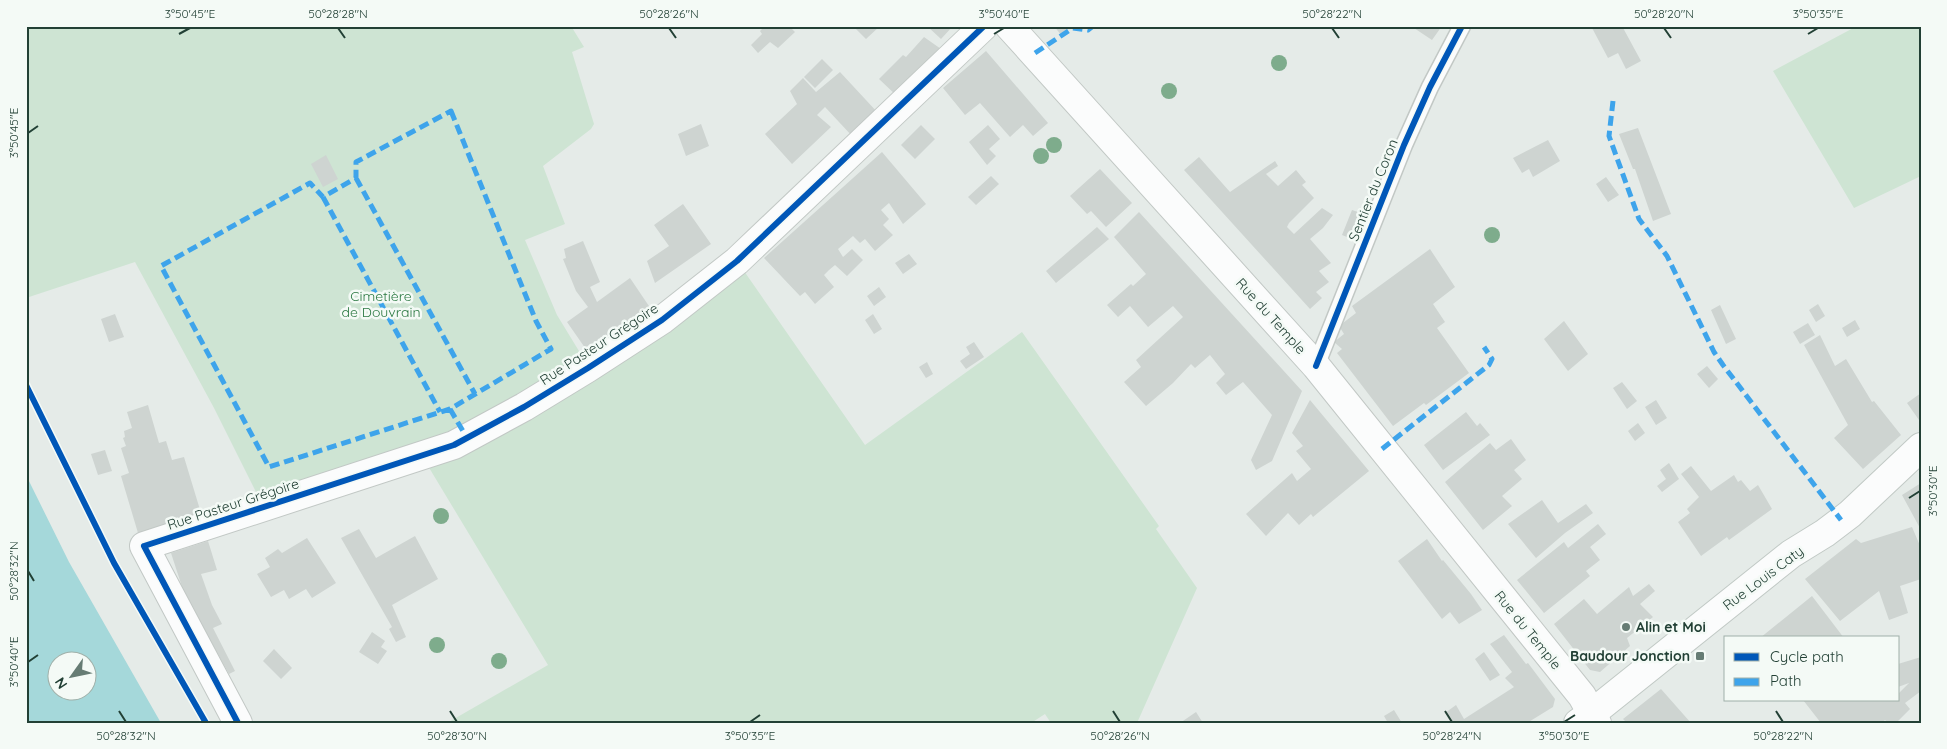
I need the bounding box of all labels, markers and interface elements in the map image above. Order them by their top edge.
text: 3°50'45"E [165,6,215,21]
text: 50°28'28"N [308,6,368,21]
text: 50°28'26"N [639,6,699,21]
text: 3°50'40"E [978,6,1030,21]
text: 50°28'22"N [1302,6,1362,21]
text: 50°28'20"N [1634,6,1694,21]
text: 3°50'35"E [1793,6,1843,21]
text: 3°50'45"E [6,108,21,158]
street label: Sentier du Coron [1344,136,1402,244]
street label: Rue du Temple [1232,274,1310,358]
park label: Cimetière de Douvrain [341,287,421,321]
street label: Rue Pasteur Grégoire [536,299,662,389]
text: 3°50'30"E [1925,465,1940,517]
street label: Rue Pasteur Grégoire [165,474,301,534]
text: 50°28'32"N [6,541,21,601]
street label: Rue Louis Caty [1719,542,1807,614]
street label: Rue du Temple [1491,587,1565,673]
place label: Alin et Moi [1636,618,1706,636]
marker: Alin et Moi [1620,621,1632,633]
text: 3°50'40"E [6,636,21,688]
legend [1724,636,1900,702]
place label: Baudour Jonction [1570,647,1690,665]
text: Cycle path [1770,647,1844,666]
marker: Baudour Jonction [1694,650,1706,662]
north arrow [48,652,98,702]
text: Path [1770,671,1802,690]
text: N [51,674,71,692]
text: 50°28'32"N [96,728,156,743]
text: 50°28'30"N [427,728,487,743]
text: 3°50'35"E [725,728,775,743]
text: 50°28'26"N [1090,728,1150,743]
text: 50°28'24"N [1422,728,1482,743]
text: 3°50'30"E [1538,728,1590,743]
text: 50°28'22"N [1753,728,1813,743]

